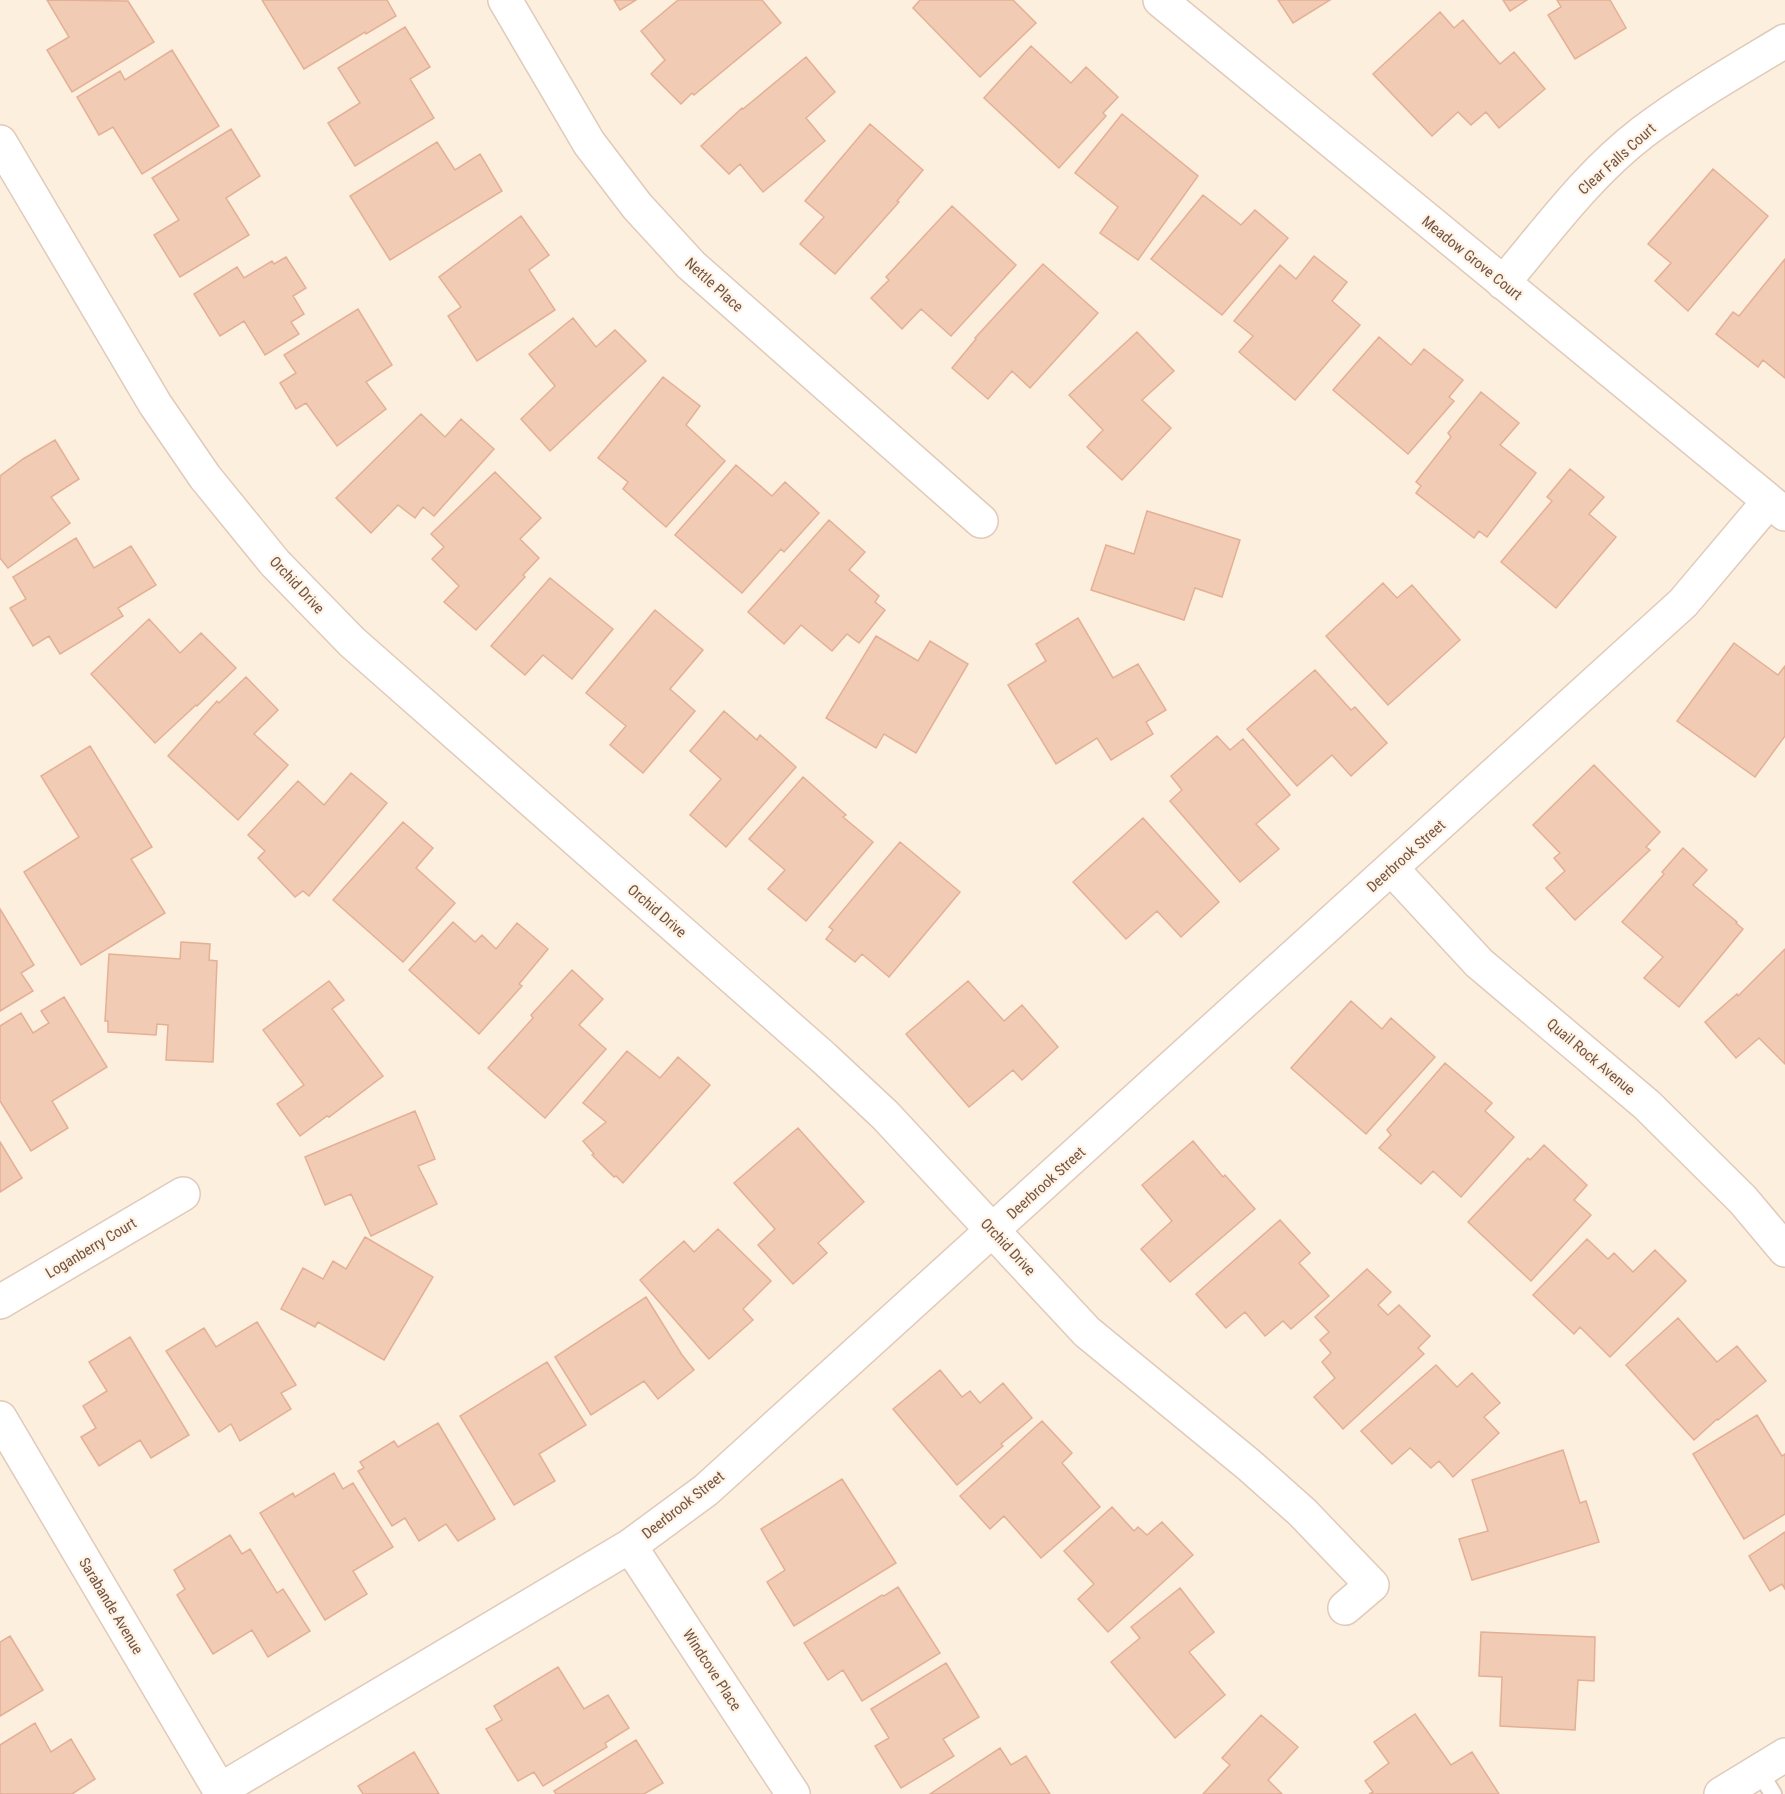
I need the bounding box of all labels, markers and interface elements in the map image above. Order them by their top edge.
street label: Clear Falls Court [1575,119,1659,199]
street label: Meadow Grove Court [1418,212,1526,304]
street label: Nettle Place [681,254,747,316]
street label: Orchid Drive [266,553,328,617]
street label: Deerbrook Street [1363,816,1449,896]
street label: Orchid Drive [624,881,690,941]
street label: Quail Rock Avenue [1543,1015,1639,1099]
street label: Deerbrook Street [1003,1143,1089,1223]
street label: Loganberry Court [42,1214,140,1282]
street label: Orchid Drive [977,1215,1039,1279]
street label: Deerbrook Street [638,1467,728,1543]
street label: Sarabande Avenue [75,1554,147,1658]
street label: Windcove Place [679,1626,745,1714]

